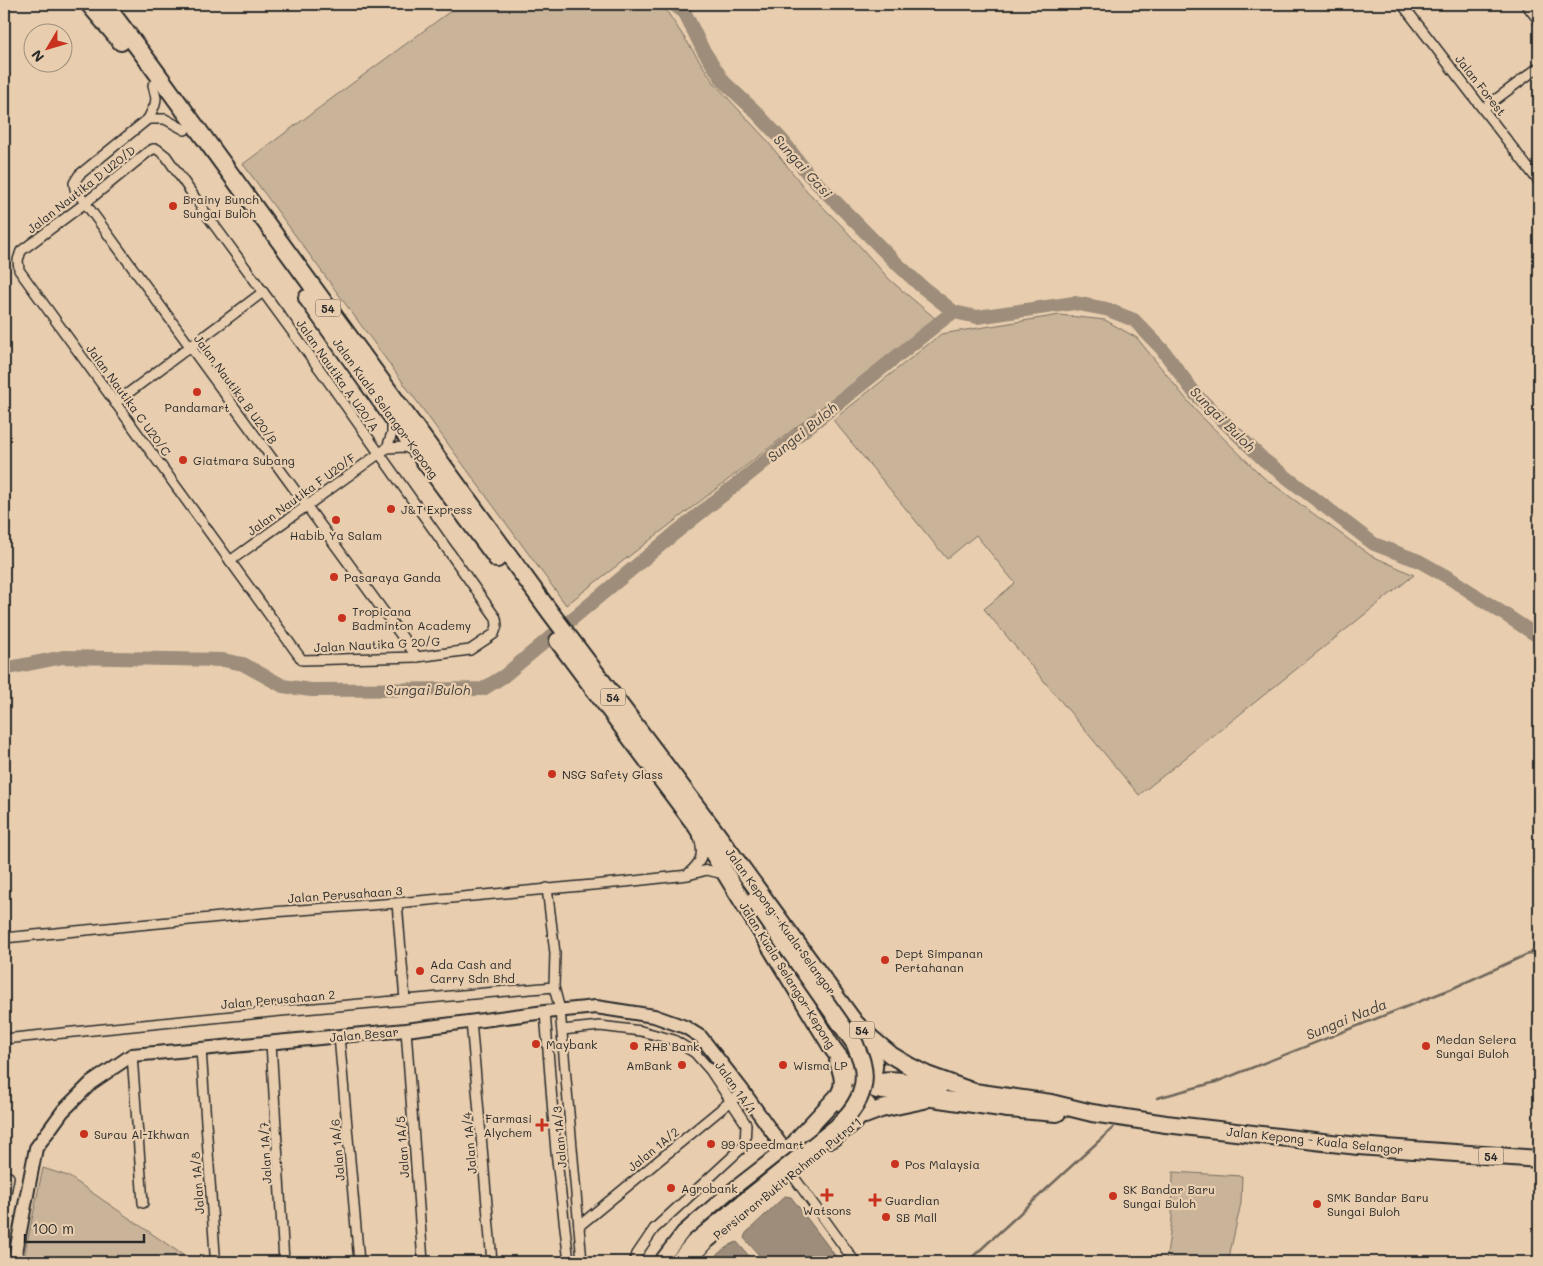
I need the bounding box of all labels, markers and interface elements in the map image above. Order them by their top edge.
north arrow [22,22,72,72]
text: N [27,46,48,66]
street label: Jalan Forest [1452,51,1510,119]
water label: Sungai Gasi [769,130,837,202]
street label: Jalan Nautika D U20/D [24,142,138,236]
place label: Brainy Bunch Sungai Buloh [183,191,259,221]
marker: Brainy Bunch Sungai Buloh [167,200,179,212]
road number: 54 [316,300,340,316]
street label: Jalan Nautika A U20/A [293,316,383,434]
street label: Jalan Nautika B U20/B [191,331,281,447]
street label: Jalan Kuala Selangor-Kepong [330,335,442,482]
street label: Jalan Nautika C U20/C [83,341,175,459]
water label: Sungai Buloh [1186,382,1260,456]
marker: Pandamart [191,386,203,398]
water label: Sungai Buloh [763,398,841,466]
place label: Pandamart [165,399,229,415]
street label: Jalan Nautika F U20/F [244,449,359,539]
place label: Giatmara Subang [193,452,295,468]
marker: Giatmara Subang [177,454,189,466]
place label: J&T Express [401,501,472,517]
marker: J&T Express [385,503,397,515]
marker: Habib Ya Salam [330,514,342,526]
place label: Habib Ya Salam [290,527,382,543]
place label: Pasaraya Ganda [344,569,441,585]
marker: Pasaraya Ganda [328,571,340,583]
place label: Tropicana Badminton Academy [352,603,471,633]
marker: Tropicana Badminton Academy [336,612,348,624]
street label: Jalan Nautika G 20/G [313,633,441,655]
water label: Sungai Buloh [386,680,471,699]
road number: 54 [600,689,626,706]
place label: NSG Safety Glass [562,766,663,782]
marker: NSG Safety Glass [546,768,558,780]
street label: Jalan Kepong - Kuala Selangor [722,844,840,998]
street label: Jalan Perusahaan 3 [287,882,403,906]
street label: Jalan Kuala Selangor-Kepong [736,899,840,1051]
place label: Dept Simpanan Pertahanan [895,945,983,975]
marker: Dept Simpanan Pertahanan [879,954,891,966]
place label: Ada Cash and Carry Sdn Bhd [430,956,515,986]
marker: Ada Cash and Carry Sdn Bhd [414,965,426,977]
street label: Jalan Perusahaan 2 [220,986,336,1012]
water label: Sungai Nada [1303,994,1389,1044]
road number: 54 [850,1022,874,1038]
street label: Jalan Besar [329,1023,399,1045]
place label: Medan Selera Sungai Buloh [1436,1031,1517,1061]
place label: Maybank [546,1036,597,1052]
marker: Maybank [530,1038,542,1050]
place label: RHB Bank [644,1038,700,1054]
marker: RHB Bank [628,1040,640,1052]
marker: Medan Selera Sungai Buloh [1420,1040,1432,1052]
place label: AmBank [626,1057,672,1073]
place label: Wisma LP [793,1057,848,1073]
street label: Jalan 1A/1 [712,1058,760,1116]
marker: AmBank [676,1059,688,1071]
marker: Wisma LP [777,1059,789,1071]
street label: Jalan 1A/3 [548,1105,570,1169]
place label: Farmasi Alychem [484,1110,532,1140]
street label: Jalan 1A/4 [458,1111,480,1175]
street label: Persiaran Bukit Rahman Putra 1 [710,1113,864,1243]
street label: Jalan 1A/5 [392,1116,412,1178]
street label: Jalan 1A/6 [326,1118,348,1182]
marker: Farmasi Alychem [536,1119,548,1131]
street label: Jalan 1A/7 [255,1121,275,1184]
street label: Jalan 1A/2 [624,1123,682,1175]
street label: Jalan Kepong - Kuala Selangor [1226,1123,1404,1157]
place label: Surau Al-Ikhwan [94,1126,189,1142]
marker: Surau Al-Ikhwan [78,1128,90,1140]
place label: 99 Speedmart [721,1136,804,1152]
marker: 99 Speedmart [705,1138,717,1150]
road number: 54 [1478,1148,1504,1164]
street label: Jalan 1A/8 [187,1151,207,1215]
place label: Pos Malaysia [905,1156,980,1172]
marker: Pos Malaysia [889,1158,901,1170]
place label: Agrobank [681,1180,738,1196]
place label: SK Bandar Baru Sungai Buloh [1123,1181,1215,1211]
marker: Agrobank [665,1182,677,1194]
marker: Watsons [821,1189,833,1201]
place label: SMK Bandar Baru Sungai Buloh [1327,1189,1429,1219]
marker: SK Bandar Baru Sungai Buloh [1107,1190,1119,1202]
place label: Guardian [885,1192,939,1208]
marker: Guardian [869,1194,881,1206]
marker: SMK Bandar Baru Sungai Buloh [1311,1198,1323,1210]
place label: Watsons [803,1202,852,1218]
place label: SB Mall [896,1209,937,1225]
scale bar [25,1211,144,1243]
marker: SB Mall [880,1211,892,1223]
text: 100 m [32,1218,74,1238]

